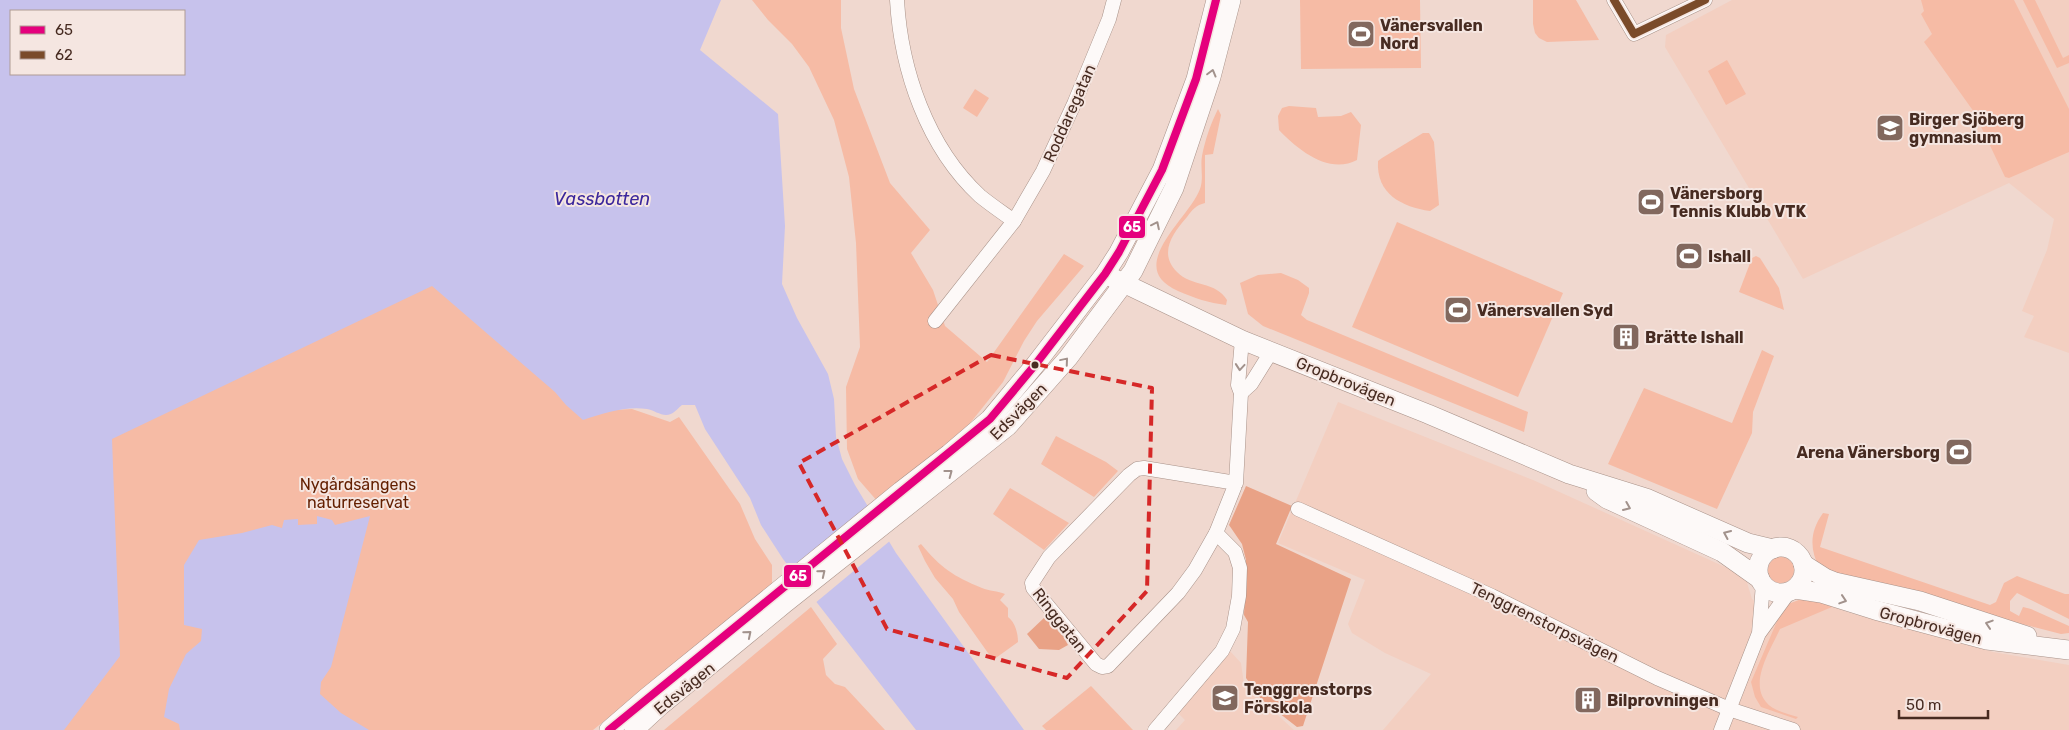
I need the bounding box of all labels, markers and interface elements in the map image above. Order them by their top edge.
legend [10,10,185,75]
place label: Vänersvallen Nord [1380,16,1483,53]
sports icon: Vänersvallen Nord [1346,19,1376,49]
text: 65 [55,21,73,39]
text: 62 [55,46,73,64]
street label: Roddaregatan [1039,61,1100,165]
one-way arrow [1206,69,1217,78]
place label: Birger Sjöberg gymnasium [1909,110,2024,147]
school or university icon: Birger Sjöberg gymnasium [1875,113,1905,143]
place label: Vänersborg Tennis Klubb VTK [1670,184,1806,221]
sports icon: Vänersborg Tennis Klubb VTK [1636,187,1666,217]
water label: Vassbotten [554,188,650,210]
line badge: 65 [1118,215,1146,239]
text: 65 [1123,219,1141,236]
one-way arrow [1149,222,1159,231]
sports icon: Ishall [1674,241,1704,271]
place label: Ishall [1708,247,1751,266]
sports icon: Vänersvallen Syd [1443,295,1473,325]
place label: Vänersvallen Syd [1477,301,1613,320]
building icon: Brätte Ishall [1611,322,1641,352]
place label: Brätte Ishall [1645,328,1744,347]
street label: Gropbrovägen [1293,353,1398,410]
one-way arrow [1060,358,1069,367]
unlabelled marker [1030,360,1040,370]
one-way arrow [1235,363,1246,371]
street label: Edsvägen [986,379,1051,444]
sports icon: Arena Vänersborg [1944,437,1974,467]
place label: Arena Vänersborg [1796,443,1940,462]
one-way arrow [943,471,952,479]
park label: Nygårdsängens naturreservat [300,475,416,512]
one-way arrow [1622,501,1631,511]
one-way arrow [1723,529,1732,540]
line badge: 65 [783,564,812,588]
text: 65 [789,568,807,585]
one-way arrow [817,570,826,579]
street label: Tenggrenstorpsvägen [1467,578,1622,667]
street label: Ringgatan [1029,584,1091,656]
one-way arrow [1838,594,1846,604]
street label: Gropbrovägen [1877,603,1984,648]
one-way arrow [1986,620,1994,630]
one-way arrow [742,632,751,640]
street label: Edsvägen [650,658,719,719]
place label: Tenggrenstorps Förskola [1244,680,1372,717]
school or university icon: Tenggrenstorps Förskola [1210,683,1240,713]
building icon: Bilprovningen [1573,685,1603,715]
scale bar [1899,688,1988,720]
place label: Bilprovningen [1607,691,1719,710]
text: 50 m [1906,696,1941,714]

